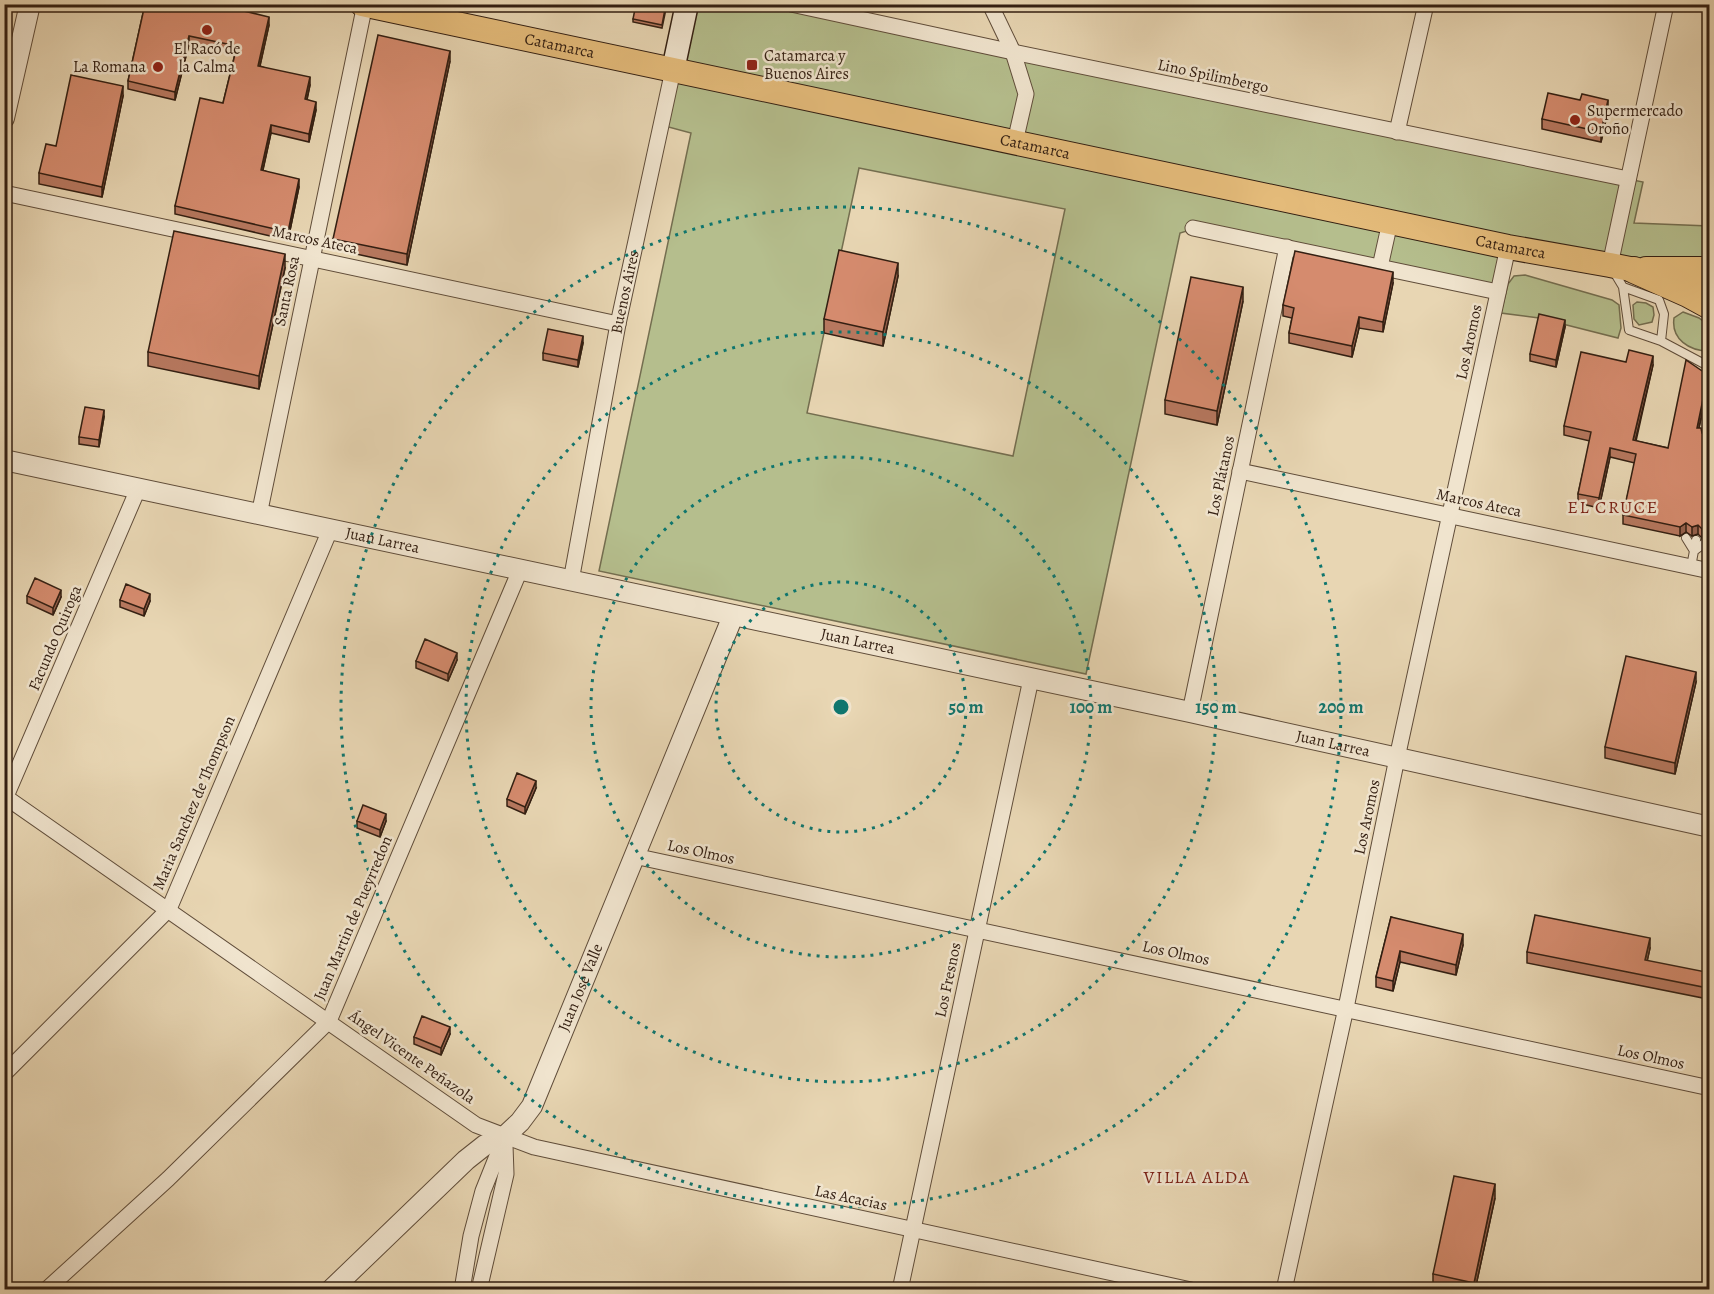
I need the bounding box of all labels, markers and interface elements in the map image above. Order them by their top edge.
marker: El Racó de la Calma [200,23,214,37]
street label: Catamarca [523,28,597,64]
place label: El Racó de la Calma [174,38,240,78]
place label: Catamarca y Buenos Aires [764,45,849,85]
street label: Lino Spilimbergo [1155,53,1271,99]
place label: La Romana [73,56,147,78]
marker: Catamarca y Buenos Aires [745,58,759,72]
marker: La Romana [151,60,165,74]
place label: Supermercado Oroño [1587,100,1683,140]
marker: Supermercado Oroño [1568,113,1582,127]
street label: Catamarca [998,129,1073,165]
street label: Marcos Ateca [270,220,360,260]
street label: Catamarca [1473,229,1548,265]
street label: Buenos Aires [605,248,645,336]
street label: Santa Rosa [269,253,305,328]
street label: Los Aromos [1450,302,1488,382]
street label: Los Plátanos [1202,434,1240,518]
street label: Marcos Ateca [1434,483,1524,523]
district label: EL CRUCE [1567,495,1659,519]
street label: Juan Larrea [343,522,422,559]
street label: Facundo Quiroga [23,581,87,694]
street label: Juan Larrea [819,623,898,660]
text: 50 m [949,695,983,719]
text: 100 m [1070,695,1112,719]
text: 150 m [1195,695,1237,719]
text: 200 m [1318,695,1364,719]
centre of rings [831,697,851,717]
street label: Maria Sanchez de Thompson [147,712,241,893]
street label: Juan Larrea [1294,725,1373,763]
street label: Los Aromos [1348,777,1386,857]
street label: Juan Martin de Pueyrredon [308,832,398,1004]
street label: Los Olmos [665,834,737,870]
street label: Los Olmos [1140,935,1212,971]
street label: Juan José Valle [553,940,608,1035]
street label: Los Fresnos [929,940,967,1020]
street label: Ángel Vicente Peñazola [343,1004,480,1109]
street label: Los Olmos [1615,1039,1687,1075]
district label: VILLA ALDA [1142,1165,1251,1189]
street label: Las Acacias [813,1180,889,1216]

